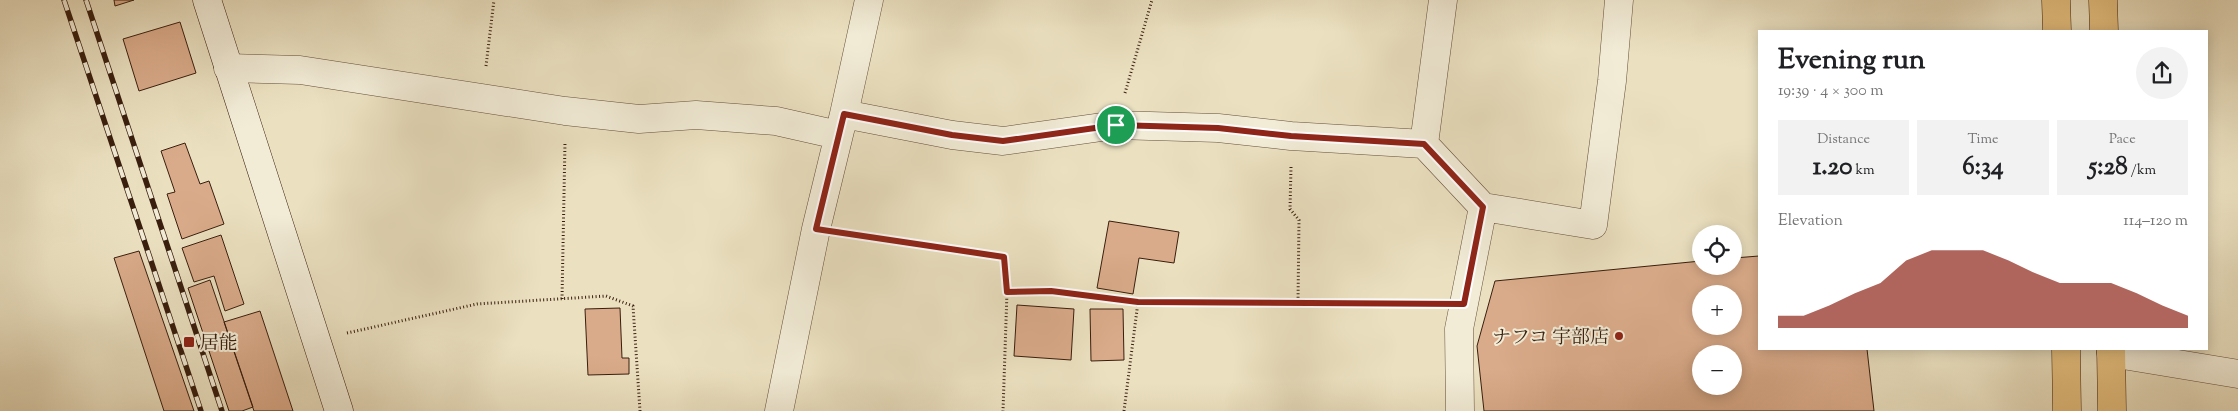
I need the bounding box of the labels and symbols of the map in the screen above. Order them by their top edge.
pin [1095,104,1137,146]
place label: ナフコ 宇部店 [1492,325,1609,352]
marker: ナフコ 宇部店 [1613,330,1625,342]
place label: 居能 [200,331,238,358]
marker: 居能 [182,335,196,349]

